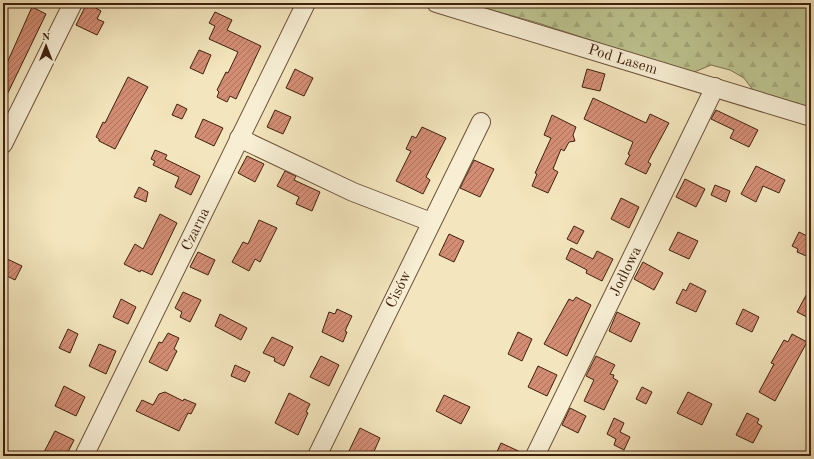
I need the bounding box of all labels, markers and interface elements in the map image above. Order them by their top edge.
north arrow [26,26,66,66]
text: N [42,32,51,43]
street label: Pod Lasem [586,43,659,78]
street label: Czarna [180,205,213,253]
street label: Jodłowa [608,244,645,299]
street label: Cisów [384,268,415,311]

